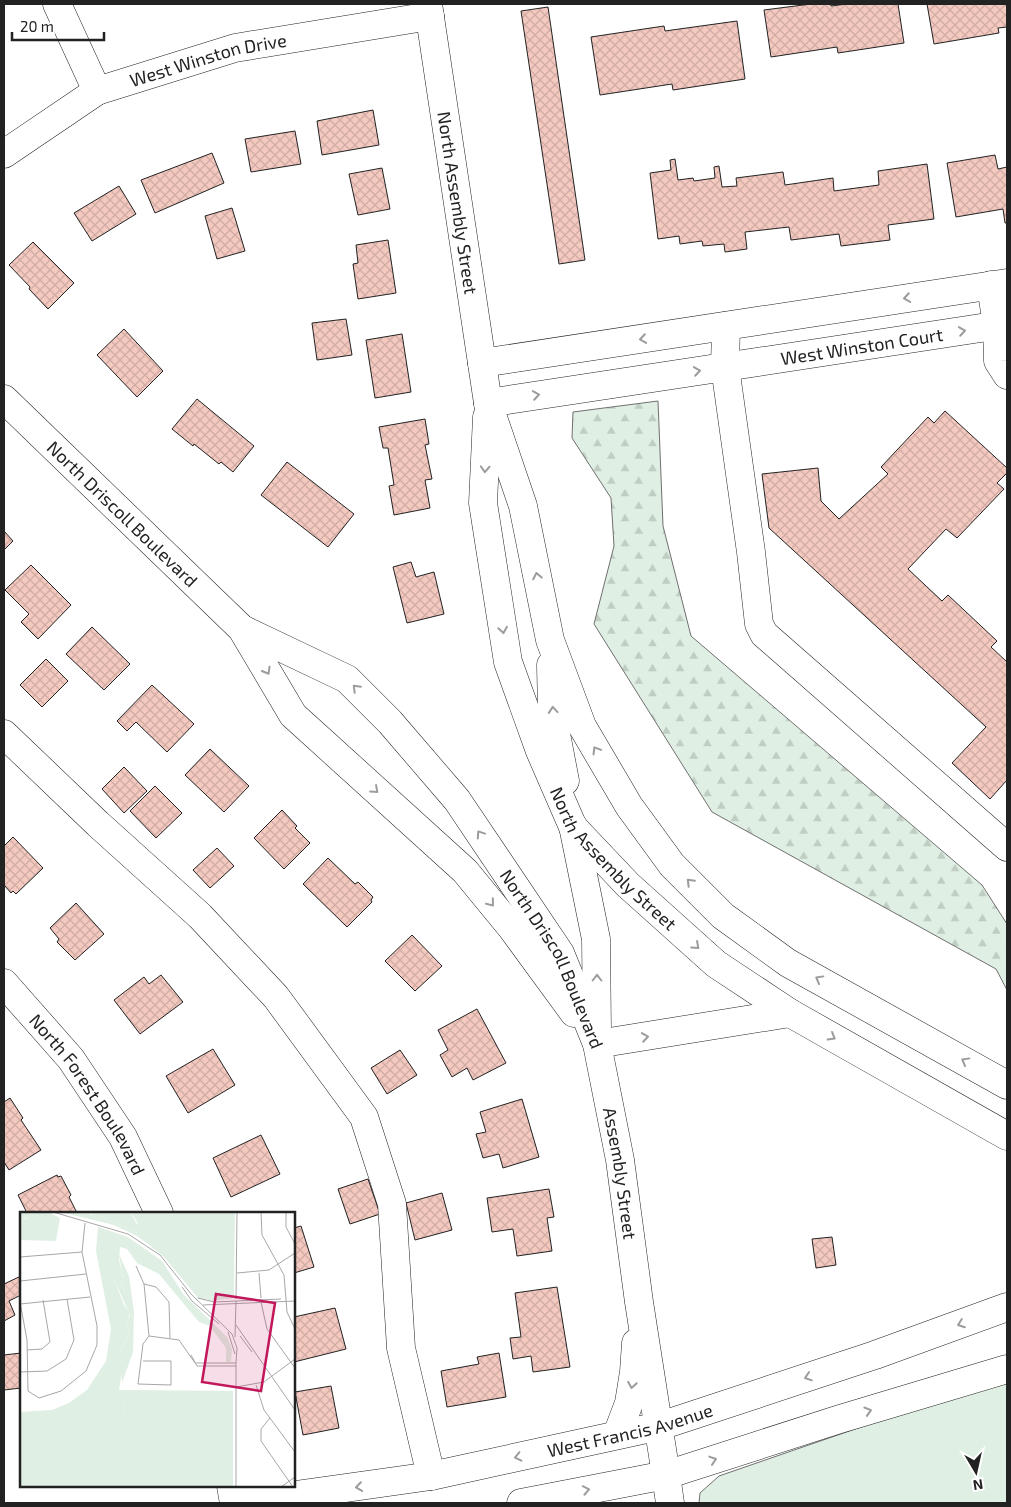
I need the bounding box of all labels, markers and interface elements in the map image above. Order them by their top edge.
scale bar [12,10,105,42]
text: 20 m [20,17,54,35]
street label: West Winston Drive [127,29,288,91]
street label: North Assembly Street [433,110,483,296]
one-way arrow [903,293,912,303]
street label: West Winston Court [779,323,944,369]
one-way arrow [958,326,966,337]
one-way arrow [638,333,647,343]
one-way arrow [693,367,701,377]
one-way arrow [532,391,541,401]
street label: North Driscoll Boulevard [43,436,203,591]
one-way arrow [479,465,490,473]
one-way arrow [532,571,542,580]
one-way arrow [497,626,508,634]
one-way arrow [260,665,270,674]
one-way arrow [353,684,362,693]
one-way arrow [548,706,559,714]
one-way arrow [593,746,603,755]
street label: North Assembly Street [546,783,681,935]
one-way arrow [370,784,379,793]
one-way arrow [477,831,487,840]
street label: North Driscoll Boulevard [496,865,609,1052]
one-way arrow [686,879,695,888]
one-way arrow [486,897,494,906]
one-way arrow [691,940,700,949]
one-way arrow [592,974,602,982]
one-way arrow [815,976,824,986]
street label: North Forest Boulevard [25,1009,150,1178]
one-way arrow [827,1030,836,1040]
one-way arrow [641,1032,649,1043]
one-way arrow [961,1057,970,1067]
street label: Assembly Street [599,1105,642,1241]
inset map [20,1212,295,1487]
one-way arrow [958,1318,966,1328]
one-way arrow [804,1371,812,1381]
one-way arrow [627,1381,637,1390]
street label: West Francis Avenue [545,1398,715,1461]
one-way arrow [863,1406,871,1416]
north arrow [951,1447,1001,1497]
one-way arrow [514,1451,523,1462]
one-way arrow [708,1455,717,1465]
text: N [972,1476,984,1495]
one-way arrow [354,1481,363,1491]
one-way arrow [582,1486,590,1496]

